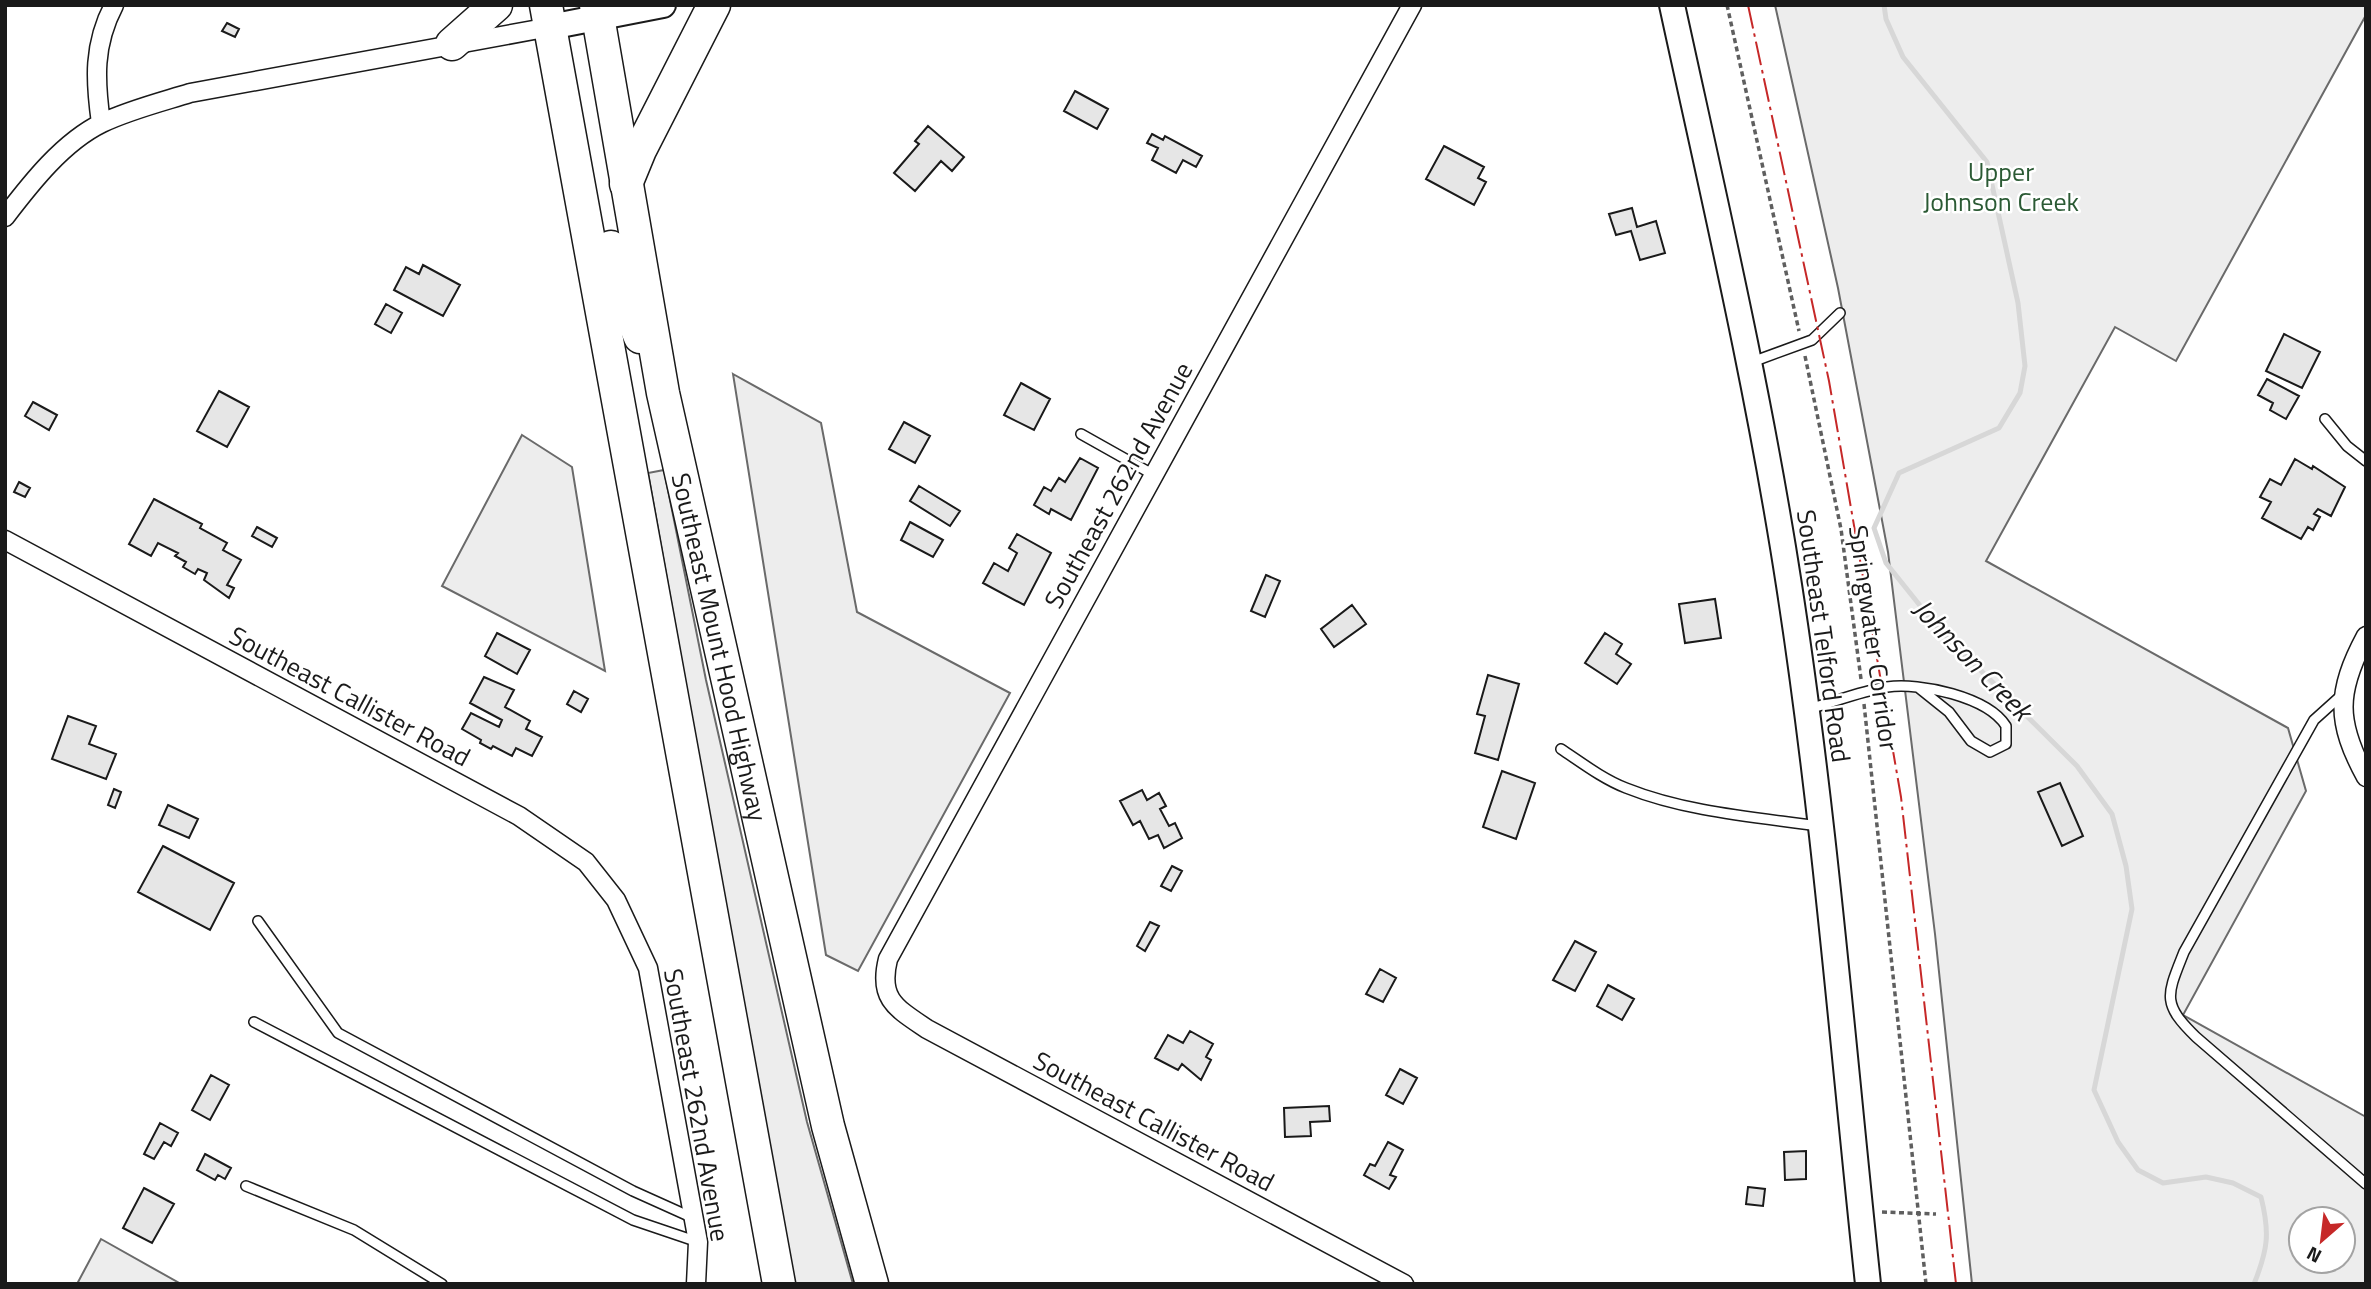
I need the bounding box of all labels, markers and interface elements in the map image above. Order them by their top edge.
park label: Upper Johnson Creek [1923,152,2079,221]
street label: Southeast 262nd Avenue [1034,355,1202,615]
street label: Southeast Mount Hood Highway [662,469,778,825]
street label: Southeast Telford Road [1787,507,1861,765]
street label: Springwater Corridor [1839,523,1909,753]
water label: Johnson Creek [1903,588,2045,733]
street label: Southeast Callister Road [223,616,477,776]
street label: Southeast 262nd Avenue [654,966,740,1244]
street label: Southeast Callister Road [1027,1041,1281,1201]
north arrow [2287,1205,2357,1275]
text: N [2301,1240,2326,1271]

